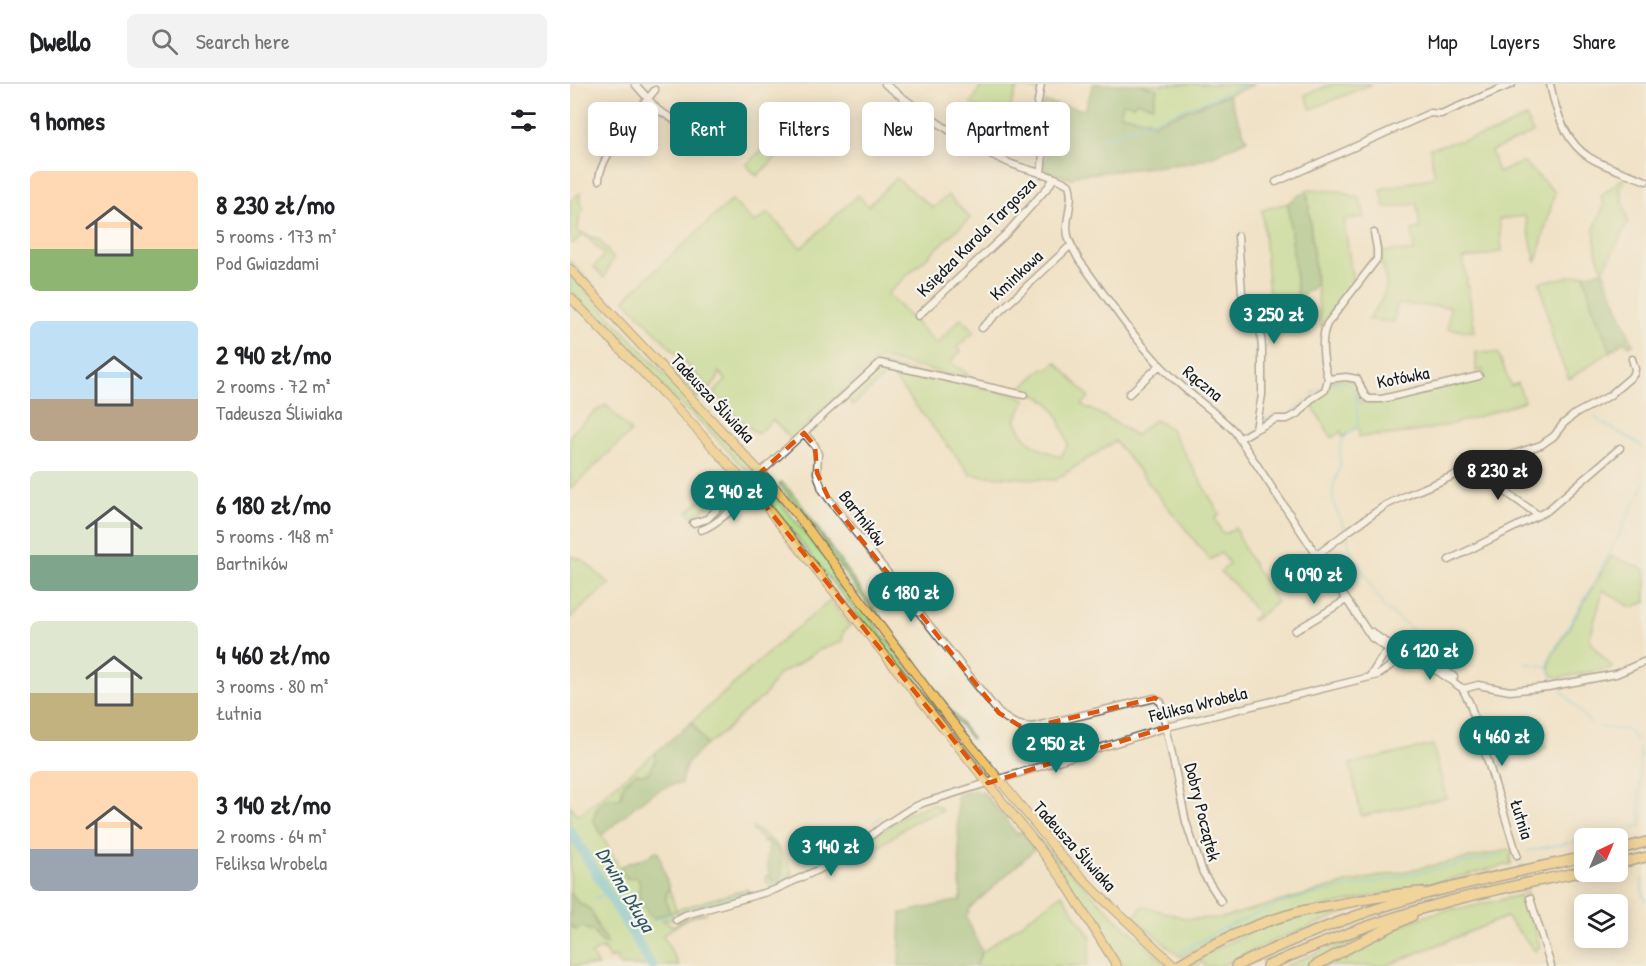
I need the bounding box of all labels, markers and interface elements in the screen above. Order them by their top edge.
search box [127,14,547,68]
text: Dwello [30,22,91,60]
icon: search [148,25,181,58]
text: Search here [196,26,290,56]
text: Map [1428,27,1457,56]
text: Layers [1490,27,1540,56]
text: Share [1573,27,1616,56]
chip: Buy [588,102,658,156]
chip: Rent [670,102,747,156]
chip: Filters [759,102,850,156]
chip: New [862,102,934,156]
chip: Apartment [946,102,1070,156]
text: 9 homes [30,103,105,138]
icon: filters [507,104,540,137]
street label: Księdza Karola Targosza [911,172,1041,302]
text: 8 230 zł/mo [216,187,335,222]
icon: home [78,195,150,267]
text: 5 rooms · 173 m² [216,222,336,249]
street label: Kminkowa [984,244,1048,306]
text: Pod Gwiazdami [216,249,320,276]
pin: 3 250 zł [1212,294,1336,345]
text: 3 250 zł [1243,300,1305,327]
text: 2 940 zł/mo [216,337,331,372]
icon: home [78,345,150,417]
street label: Tadeusza Śliwiaka [665,348,761,448]
street label: Rączna [1178,359,1228,407]
street label: Kotówka [1375,360,1431,394]
text: 2 rooms · 72 m² [216,372,330,399]
text: Tadeusza Śliwiaka [216,399,342,426]
pin: 8 230 zł [1436,450,1560,501]
text: 8 230 zł [1467,456,1529,483]
pin: 2 940 zł [672,471,796,522]
text: 2 940 zł [705,477,763,504]
street label: Bartników [833,485,893,551]
text: 6 180 zł/mo [216,487,331,522]
icon: home [78,495,150,567]
text: 5 rooms · 148 m² [216,522,334,549]
text: Bartników [216,549,288,576]
pin: 4 090 zł [1252,554,1376,605]
text: 4 090 zł [1285,560,1343,587]
pin: 6 180 zł [849,572,973,623]
text: 6 180 zł [882,578,940,605]
pin: 6 120 zł [1368,630,1492,681]
text: 6 120 zł [1401,636,1459,663]
text: 4 460 zł/mo [216,637,330,672]
icon: home [78,645,150,717]
text: 3 rooms · 80 m² [216,672,328,699]
street label: Feliksa Wrobela [1145,680,1250,728]
text: Łutnia [216,699,261,726]
pin: 4 460 zł [1440,716,1564,767]
text: 4 460 zł [1473,722,1531,749]
pin: 2 950 zł [994,723,1118,774]
text: 2 950 zł [1026,729,1086,756]
street label: Dobry Początek [1179,760,1227,864]
text: 3 140 zł/mo [216,787,331,822]
icon: home [78,795,150,867]
street label: Tadeusza Śliwiaka [1028,795,1122,897]
street label: Łutnia [1504,796,1540,842]
text: 2 rooms · 64 m² [216,822,327,849]
pin: 3 140 zł [769,826,893,877]
north arrow [1574,828,1628,882]
map controls [1574,828,1628,948]
text: 3 140 zł [802,832,860,859]
water label: Drwina Długa [589,842,663,939]
text: Feliksa Wrobela [216,849,327,876]
button: layers [1574,894,1628,948]

